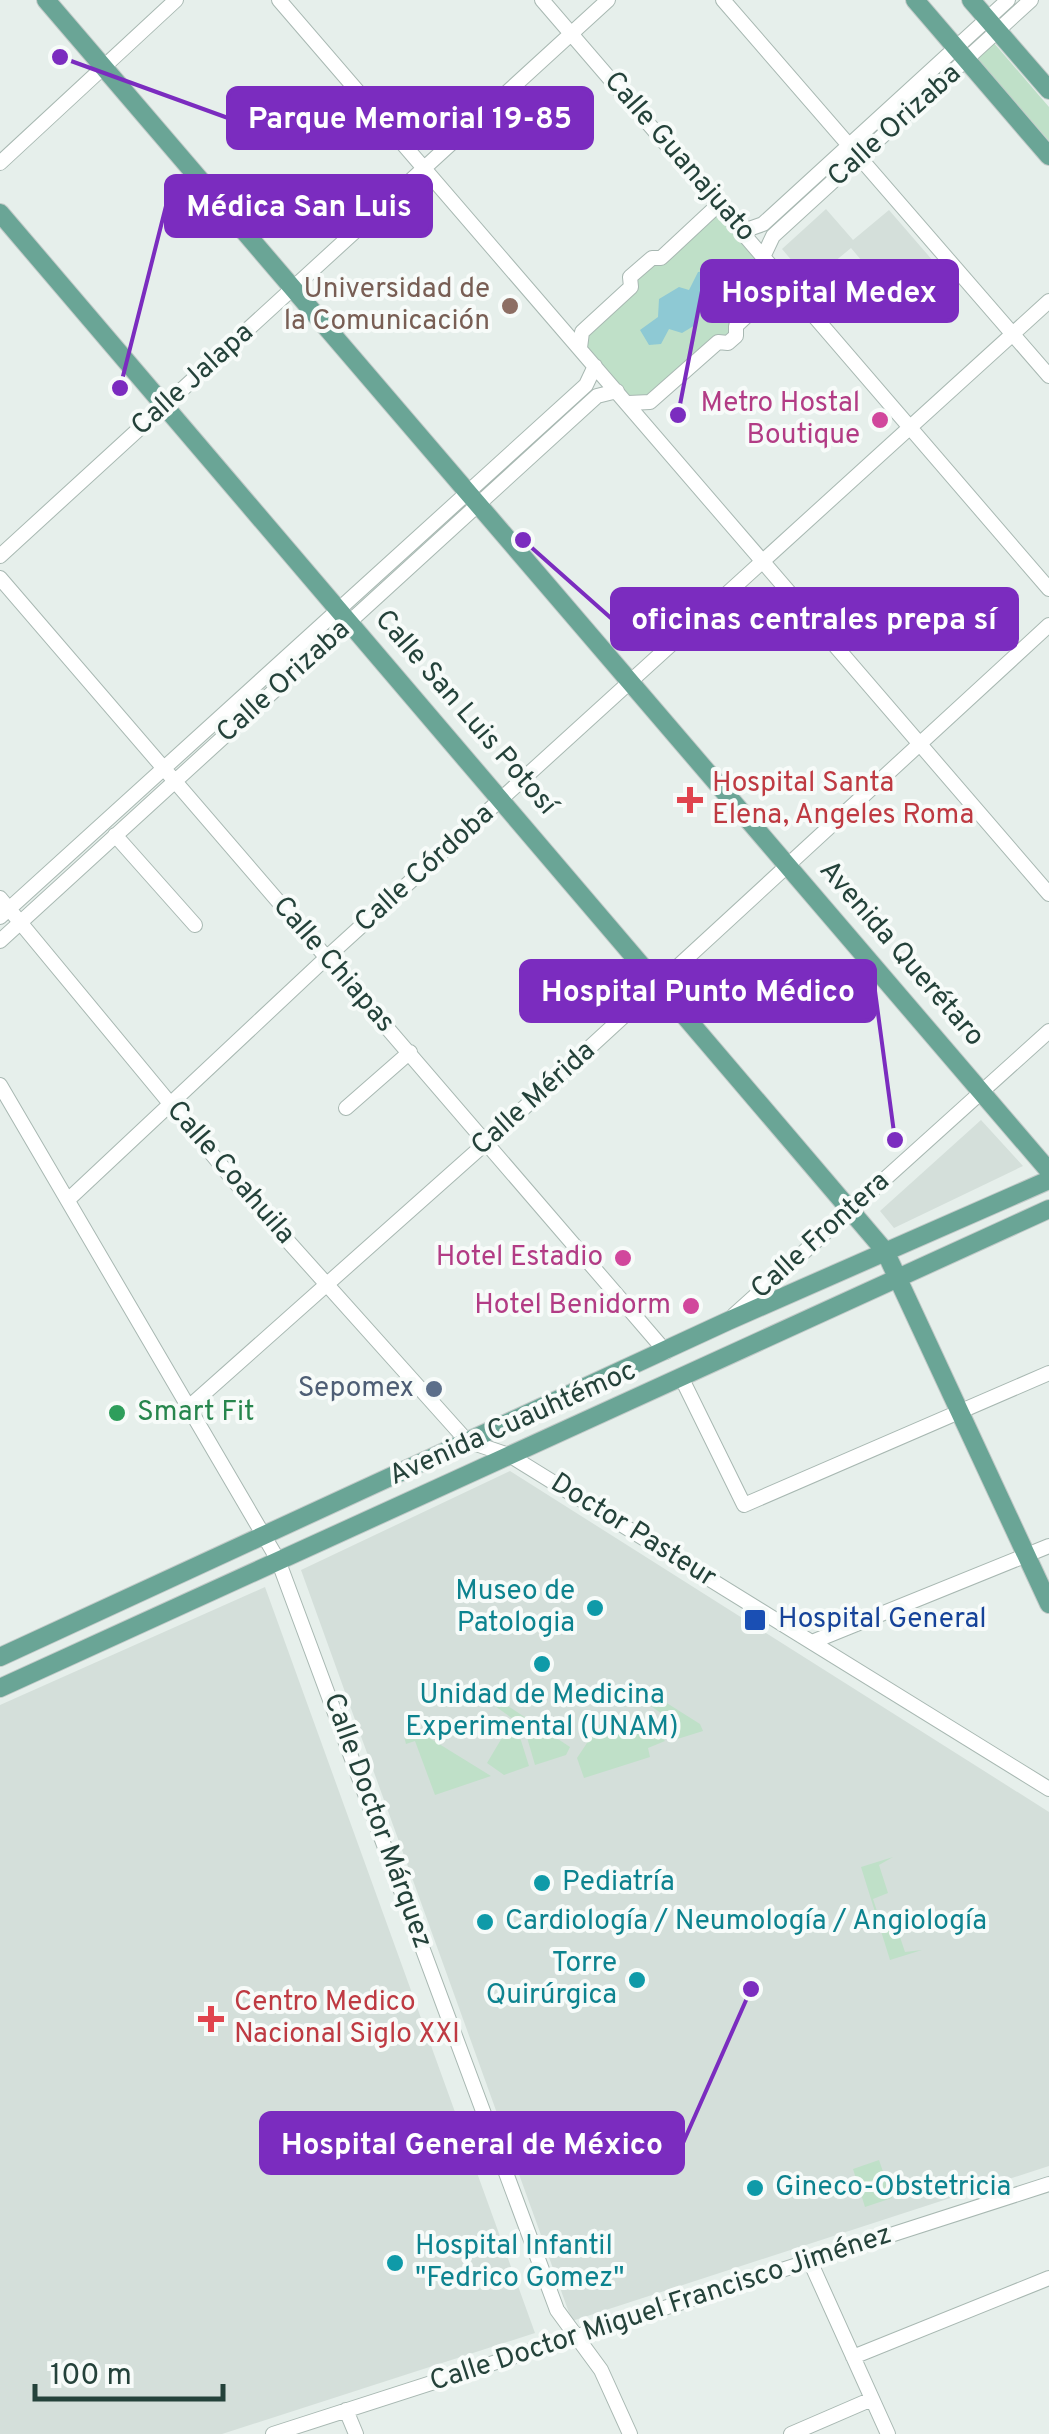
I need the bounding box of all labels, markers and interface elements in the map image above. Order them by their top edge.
street label: Calle Orizaba [821,57,969,195]
street label: Calle Guanajuato [595,64,763,250]
callout: Parque Memorial 19-85 [228,88,592,148]
text: Parque Memorial 19-85 [248,102,572,139]
callout: Médica San Luis [166,176,431,236]
text: Médica San Luis [186,190,412,227]
callout: Hospital Medex [702,261,957,321]
place label: Universidad de la Comunicación [284,272,490,340]
text: Hospital Medex [721,276,937,313]
marker: Universidad de la Comunicación [499,295,521,317]
street label: Calle Jalapa [124,316,262,444]
place label: Metro Hostal Boutique [701,386,860,454]
marker: Metro Hostal Boutique [869,409,891,431]
callout: oficinas centrales prepa sí [612,589,1017,649]
street label: Calle San Luis Potosí [366,603,566,825]
text: oficinas centrales prepa sí [631,603,999,640]
street label: Calle Orizaba [210,613,358,751]
place label: Hospital Santa Elena, Angeles Roma [712,766,974,834]
marker: Hospital Santa Elena, Angeles Roma [677,787,703,813]
street label: Calle Córdoba [348,797,502,941]
street label: Avenida Querétaro [810,854,992,1054]
street label: Calle Chiapas [264,889,402,1041]
callout: Hospital Punto Médico [521,961,875,1021]
text: Hospital Punto Médico [541,975,855,1012]
street label: Calle Mérida [464,1034,604,1164]
street label: Calle Coahuila [158,1094,302,1252]
street label: Calle Frontera [744,1164,898,1308]
place label: Hotel Estadio [436,1240,603,1276]
marker: Hotel Estadio [612,1247,634,1269]
place label: Hotel Benidorm [474,1288,671,1324]
marker: Hotel Benidorm [680,1295,702,1317]
street label: Avenida Cuauhtémoc [384,1353,642,1495]
place label: Sepomex [298,1371,414,1407]
marker: Sepomex [423,1378,445,1400]
place label: Smart Fit [137,1395,255,1431]
marker: Smart Fit [106,1402,128,1424]
street label: Doctor Pasteur [543,1466,723,1596]
place label: Museo de Patologia [455,1574,575,1642]
marker: Museo de Patologia [584,1597,606,1619]
place label: Hospital General [778,1602,987,1638]
marker: Hospital General [742,1607,768,1633]
marker: Unidad de Medicina Experimental (UNAM) [531,1653,553,1675]
place label: Unidad de Medicina Experimental (UNAM) [405,1678,679,1746]
street label: Calle Doctor Márquez [314,1689,440,1953]
place label: Pediatría [562,1865,675,1901]
marker: Pediatría [531,1872,553,1894]
place label: Cardiología / Neumología / Angiología [505,1904,987,1940]
marker: Cardiología / Neumología / Angiología [474,1911,496,1933]
place label: Torre Quirúrgica [486,1946,617,2014]
marker: Torre Quirúrgica [626,1969,648,1991]
place label: Centro Medico Nacional Siglo XXI [234,1985,460,2053]
marker: Centro Medico Nacional Siglo XXI [198,2006,224,2032]
callout: Hospital General de México [261,2113,683,2173]
text: Hospital General de México [281,2128,663,2165]
place label: Gineco-Obstetricia [775,2170,1011,2206]
marker: Gineco-Obstetricia [744,2177,766,2199]
street label: Calle Doctor Miguel Francisco Jiménez [426,2217,896,2401]
place label: Hospital Infantil "Fedrico Gomez" [415,2229,624,2297]
marker: Hospital Infantil "Fedrico Gomez" [384,2252,406,2274]
scale bar [35,2339,222,2401]
text: 100 m [50,2358,132,2395]

